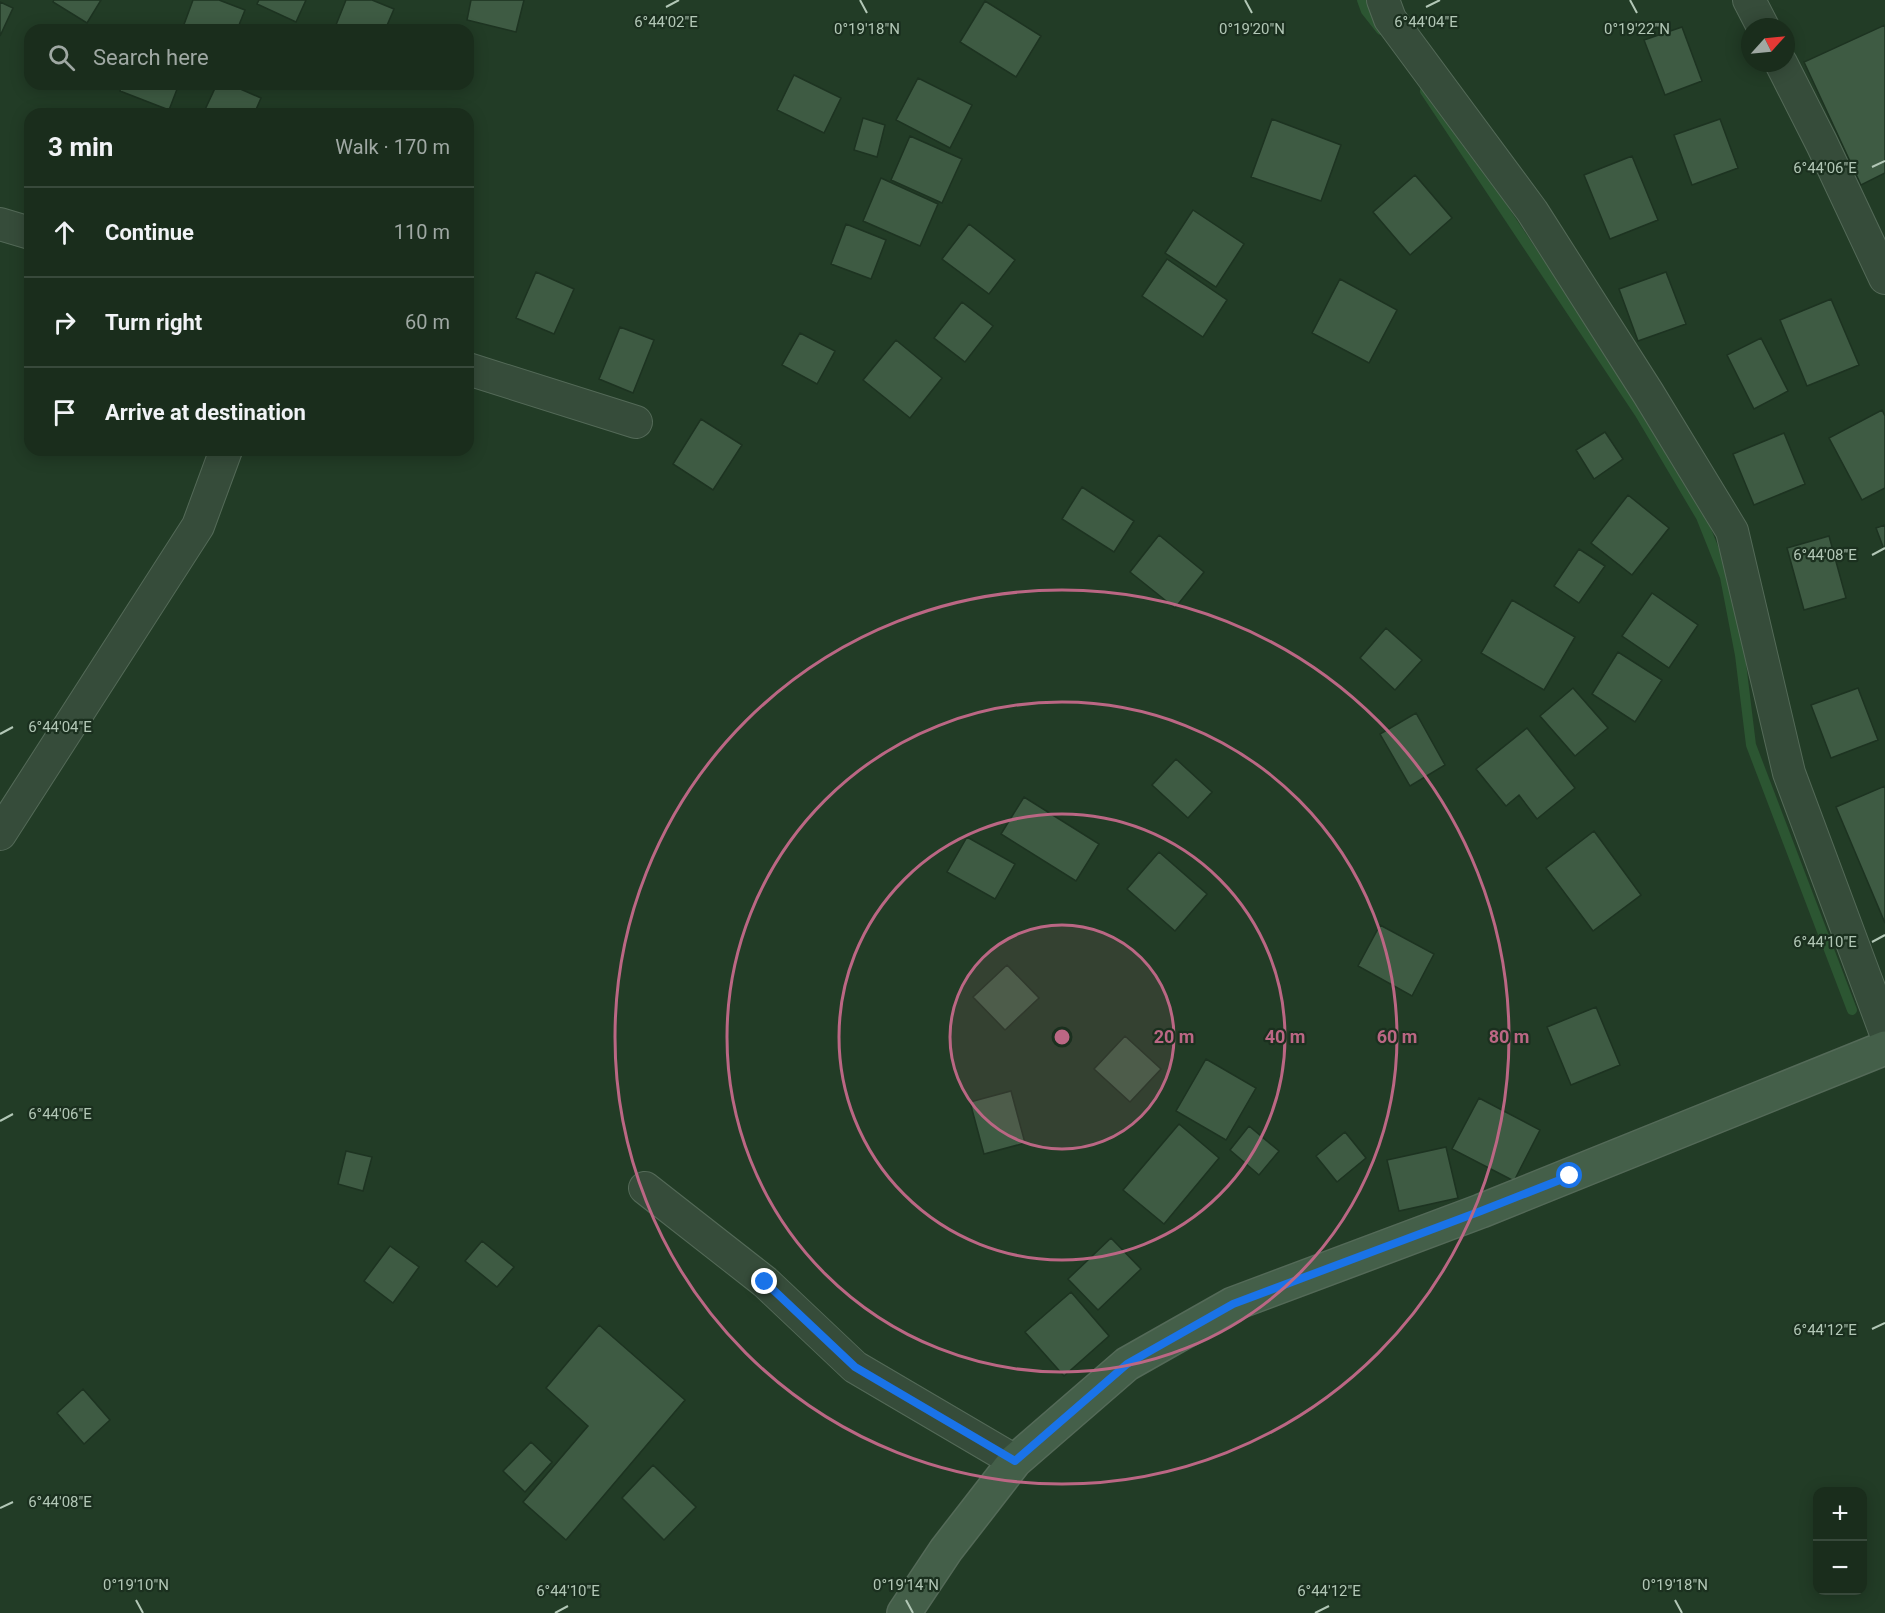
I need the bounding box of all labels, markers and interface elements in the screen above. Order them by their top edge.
text: 6°44'02"E [634,13,698,31]
text: 6°44'04"E [1394,13,1458,31]
north arrow [1741,18,1795,72]
text: 0°19'18"N [834,20,900,38]
text: 0°19'20"N [1219,20,1285,38]
text: 0°19'22"N [1604,20,1670,38]
search box [24,24,474,90]
icon: search [45,41,78,74]
text: Search here [93,45,209,70]
text: 3 min [48,132,113,162]
text: Walk · 170 m [335,135,450,159]
text: 6°44'06"E [1793,159,1857,177]
icon: ahead [48,216,81,249]
text: Continue [105,220,194,245]
text: 110 m [394,220,450,244]
icon: right [48,306,81,339]
text: Turn right [105,310,202,335]
text: 60 m [405,310,450,334]
icon: arrive [48,396,81,429]
text: Arrive at destination [105,400,306,425]
text: 6°44'08"E [1793,546,1857,564]
text: 6°44'04"E [28,718,92,736]
text: 6°44'10"E [1793,933,1857,951]
text: 20 m [1154,1026,1194,1047]
text: 40 m [1265,1026,1305,1047]
text: 60 m [1377,1026,1417,1047]
text: 80 m [1489,1026,1529,1047]
centre of rings [1052,1027,1072,1047]
text: 6°44'06"E [28,1105,92,1123]
route start [1556,1162,1582,1188]
route end [751,1268,777,1294]
text: 6°44'12"E [1793,1321,1857,1339]
map controls [1813,1487,1867,1595]
button: + [1813,1487,1867,1541]
text: 6°44'08"E [28,1493,92,1511]
button: − [1813,1541,1867,1595]
text: 0°19'10"N [103,1576,169,1594]
text: 0°19'14"N [873,1576,939,1594]
text: 0°19'18"N [1642,1576,1708,1594]
text: 6°44'10"E [536,1582,600,1600]
text: 6°44'12"E [1297,1582,1361,1600]

